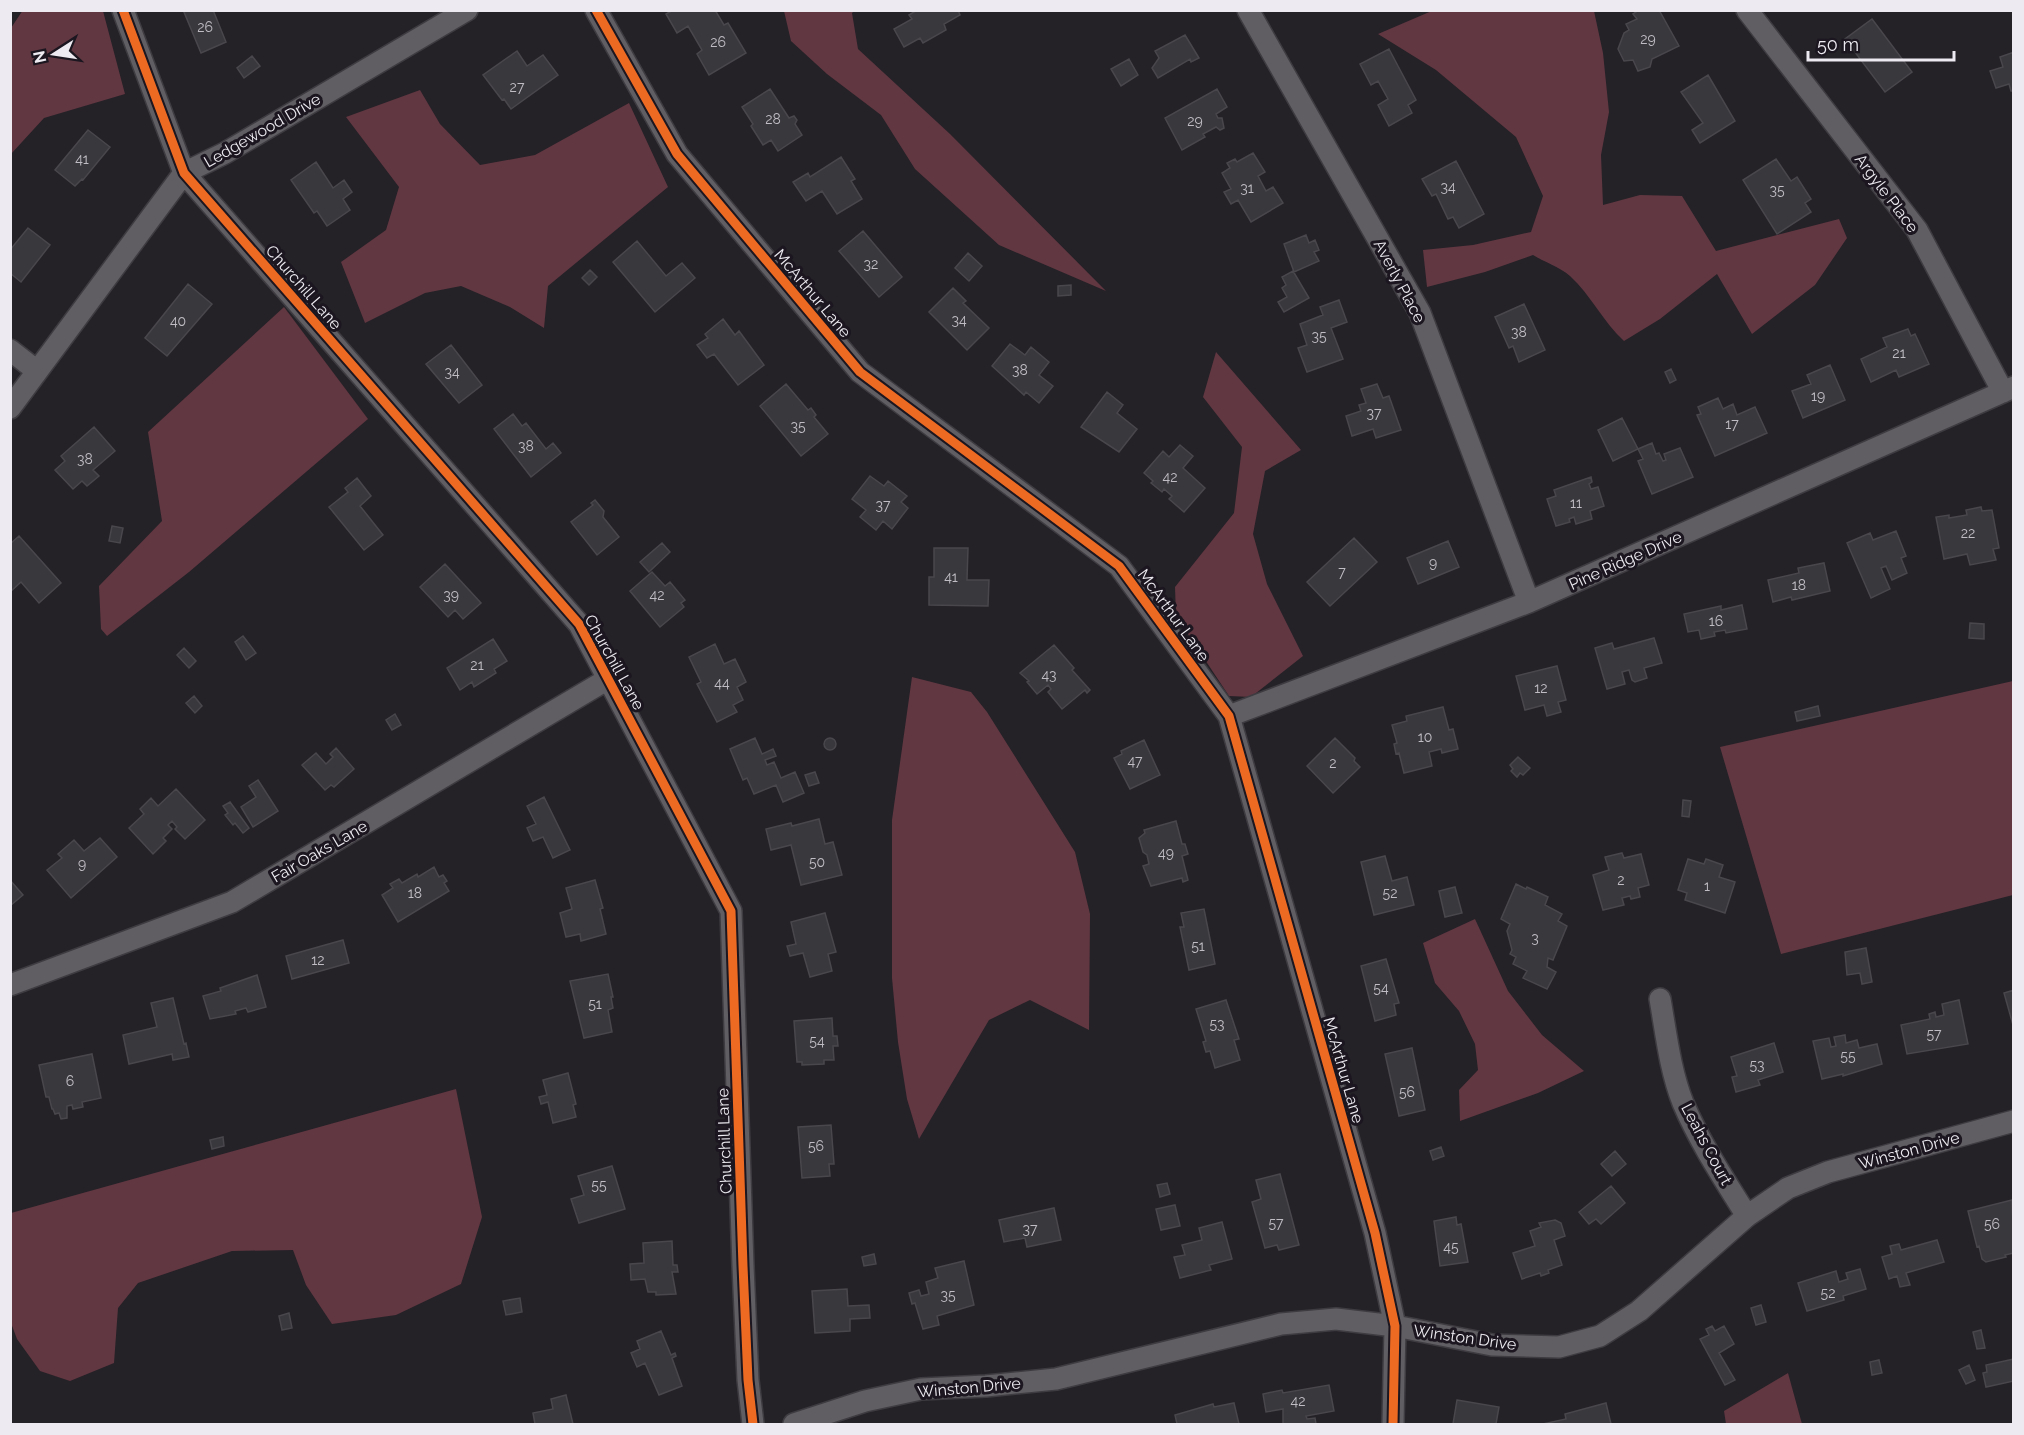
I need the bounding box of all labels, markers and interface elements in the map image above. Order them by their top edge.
house number: 26 [197,19,213,35]
north arrow [24,24,84,84]
scale bar [1808,24,1954,62]
house number: 29 [1640,31,1656,47]
house number: 26 [710,34,726,50]
text: 50 m [1817,34,1859,55]
text: N [29,49,50,65]
house number: 27 [510,79,525,95]
street label: Ledgewood Drive [201,89,324,172]
house number: 28 [765,111,781,127]
house number: 29 [1187,113,1203,129]
street label: Argyle Place [1851,150,1922,236]
house number: 41 [75,151,89,167]
house number: 34 [1440,179,1456,195]
house number: 31 [1240,180,1254,196]
house number: 35 [1769,182,1785,198]
street label: Averly Place [1370,237,1429,326]
street label: Churchill Lane [262,241,346,334]
street label: McArthur Lane [770,245,855,341]
house number: 32 [864,256,878,272]
house number: 34 [951,312,967,328]
house number: 40 [170,313,186,329]
house number: 38 [1511,324,1527,340]
house number: 35 [1311,328,1327,344]
house number: 21 [1892,345,1906,361]
house number: 38 [1012,362,1028,378]
house number: 34 [444,364,460,380]
house number: 19 [1811,388,1825,404]
house number: 37 [1367,405,1382,421]
house number: 17 [1725,416,1739,432]
house number: 35 [790,418,806,434]
house number: 38 [518,438,534,454]
house number: 38 [77,451,93,467]
house number: 42 [1163,469,1177,485]
house number: 11 [1570,495,1582,511]
house number: 37 [876,497,891,513]
house number: 22 [1961,525,1975,541]
street label: Pine Ridge Drive [1566,527,1685,594]
house number: 9 [1429,555,1437,571]
house number: 7 [1338,564,1346,580]
street label: McArthur Lane [1134,565,1213,665]
house number: 41 [944,569,958,585]
house number: 18 [1792,577,1806,593]
house number: 39 [443,587,459,603]
house number: 42 [650,587,664,603]
street label: Churchill Lane [581,611,649,713]
house number: 16 [1709,613,1723,629]
house number: 21 [470,657,484,673]
house number: 43 [1041,667,1057,683]
house number: 44 [714,675,730,691]
house number: 12 [1534,680,1548,696]
house number: 10 [1418,729,1432,745]
house number: 47 [1127,753,1143,769]
house number: 2 [1329,755,1337,771]
street label: Fair Oaks Lane [268,816,371,887]
house number: 49 [1158,845,1174,861]
house number: 50 [809,854,825,870]
house number: 9 [78,856,86,872]
house number: 2 [1617,872,1625,888]
house number: 1 [1704,878,1710,894]
house number: 18 [408,885,422,901]
house number: 52 [1383,885,1397,901]
house number: 3 [1531,930,1539,946]
house number: 51 [1191,938,1205,954]
house number: 12 [311,952,325,968]
house number: 54 [1373,980,1389,996]
house number: 51 [588,996,602,1012]
street label: McArthur Lane [1319,1015,1368,1125]
house number: 53 [1209,1016,1225,1032]
house number: 57 [1926,1026,1942,1042]
house number: 54 [809,1033,825,1049]
house number: 55 [1840,1048,1856,1064]
house number: 53 [1749,1057,1765,1073]
house number: 6 [66,1073,74,1089]
house number: 56 [1399,1084,1415,1100]
street label: Churchill Lane [713,1088,736,1194]
street label: Leahs Court [1677,1100,1736,1189]
street label: Winston Drive [1857,1128,1962,1173]
house number: 56 [808,1138,824,1154]
house number: 55 [591,1177,607,1193]
house number: 57 [1268,1215,1284,1231]
house number: 56 [1984,1216,2000,1232]
house number: 37 [1023,1221,1038,1237]
house number: 45 [1443,1239,1459,1255]
house number: 52 [1821,1285,1835,1301]
house number: 35 [940,1287,956,1303]
street label: Winston Drive [1412,1321,1518,1354]
street label: Winston Drive [917,1374,1021,1401]
house number: 42 [1291,1393,1305,1409]

